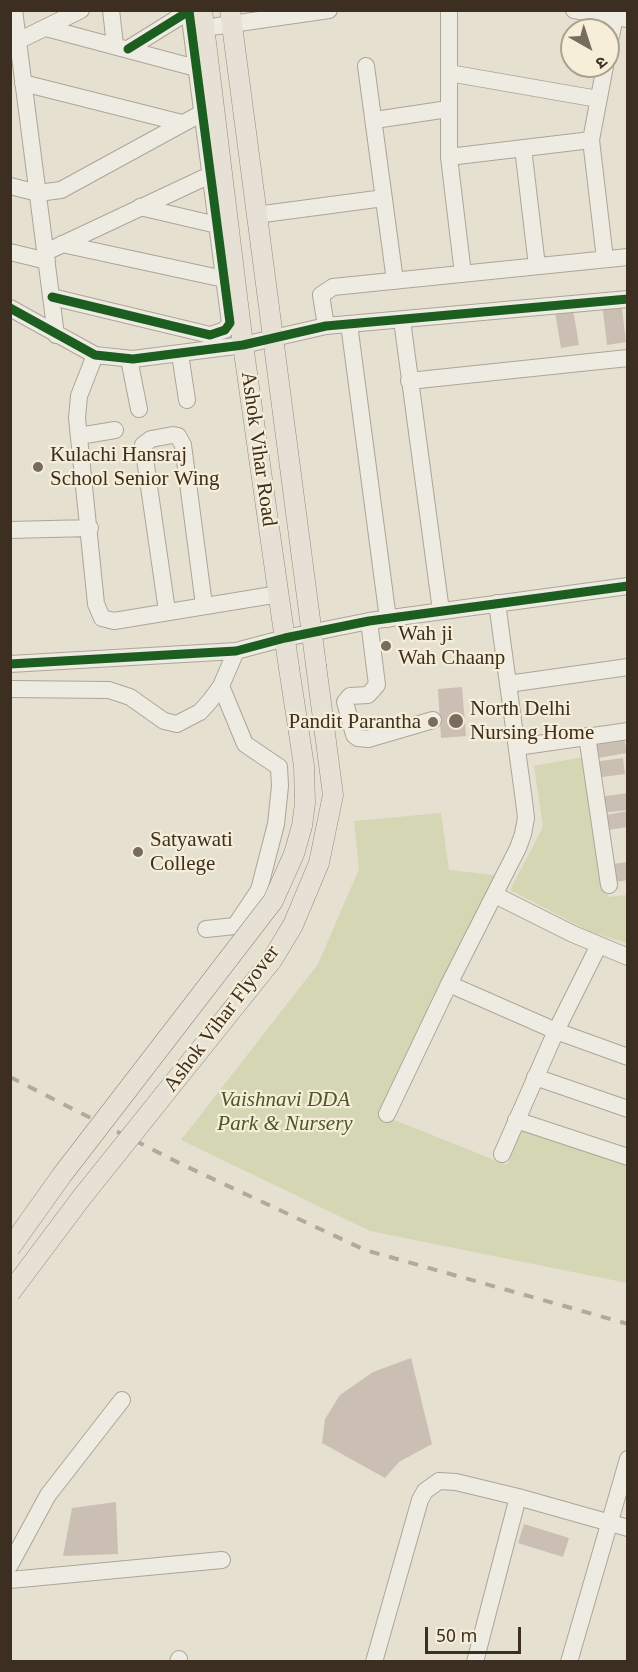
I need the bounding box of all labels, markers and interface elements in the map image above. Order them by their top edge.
north arrow [560,18,620,78]
text: उ [590,50,611,72]
street label: Ashok Vihar Road [233,361,283,537]
place label: Kulachi Hansraj School Senior Wing [50,442,240,492]
marker: Kulachi Hansraj School Senior Wing [31,460,45,474]
place label: Wah ji Wah Chaanp [398,621,523,671]
marker: Wah ji Wah Chaanp [379,639,393,653]
place label: North Delhi Nursing Home [470,696,614,746]
place label: Pandit Parantha [262,709,421,735]
marker: North Delhi Nursing Home [447,712,465,730]
marker: Pandit Parantha [426,715,440,729]
place label: Satyawati College [150,827,245,877]
marker: Satyawati College [131,845,145,859]
street label: Ashok Vihar Flyover [154,934,290,1104]
park label: Vaishnavi DDA Park & Nursery [210,1087,360,1137]
scale bar [428,1615,524,1653]
text: 50 m [436,1626,477,1649]

